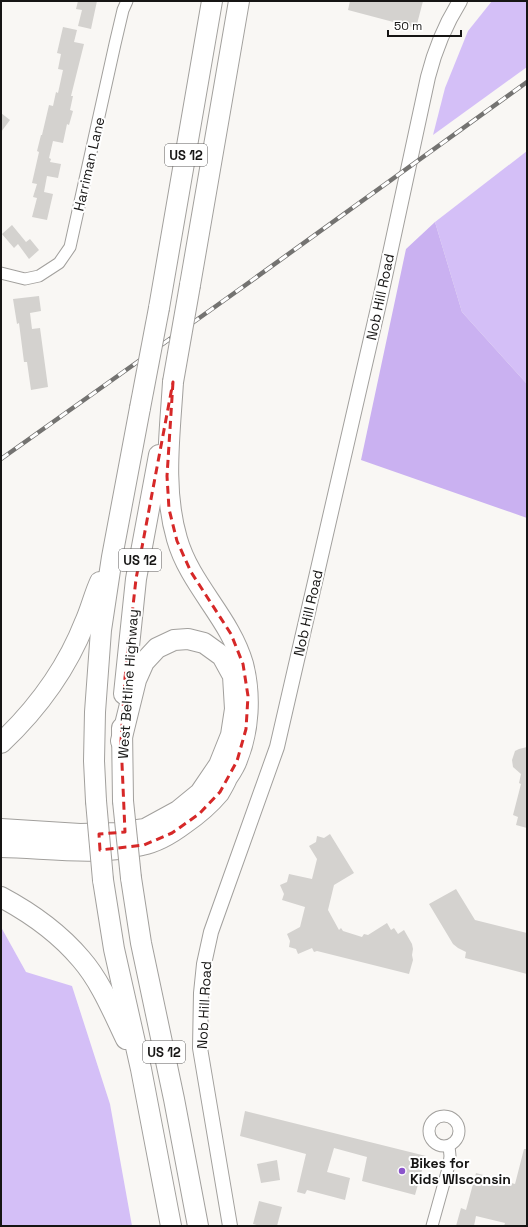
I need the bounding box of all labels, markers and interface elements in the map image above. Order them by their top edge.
scale bar [388,12,461,38]
text: 50 m [394,18,422,34]
street label: Harriman Lane [69,115,109,213]
road number: US 12 [165,144,207,166]
street label: Nob Hill Road [362,252,398,342]
road number: US 12 [119,549,161,571]
street label: Nob Hill Road [289,568,327,658]
street label: West Beltline Highway [114,609,142,759]
street label: Nob Hill Road [193,961,215,1049]
road number: US 12 [143,1041,185,1063]
place label: Bikes for Kids WIsconsin [410,1154,511,1188]
marker: Bikes for Kids WIsconsin [397,1166,407,1176]

